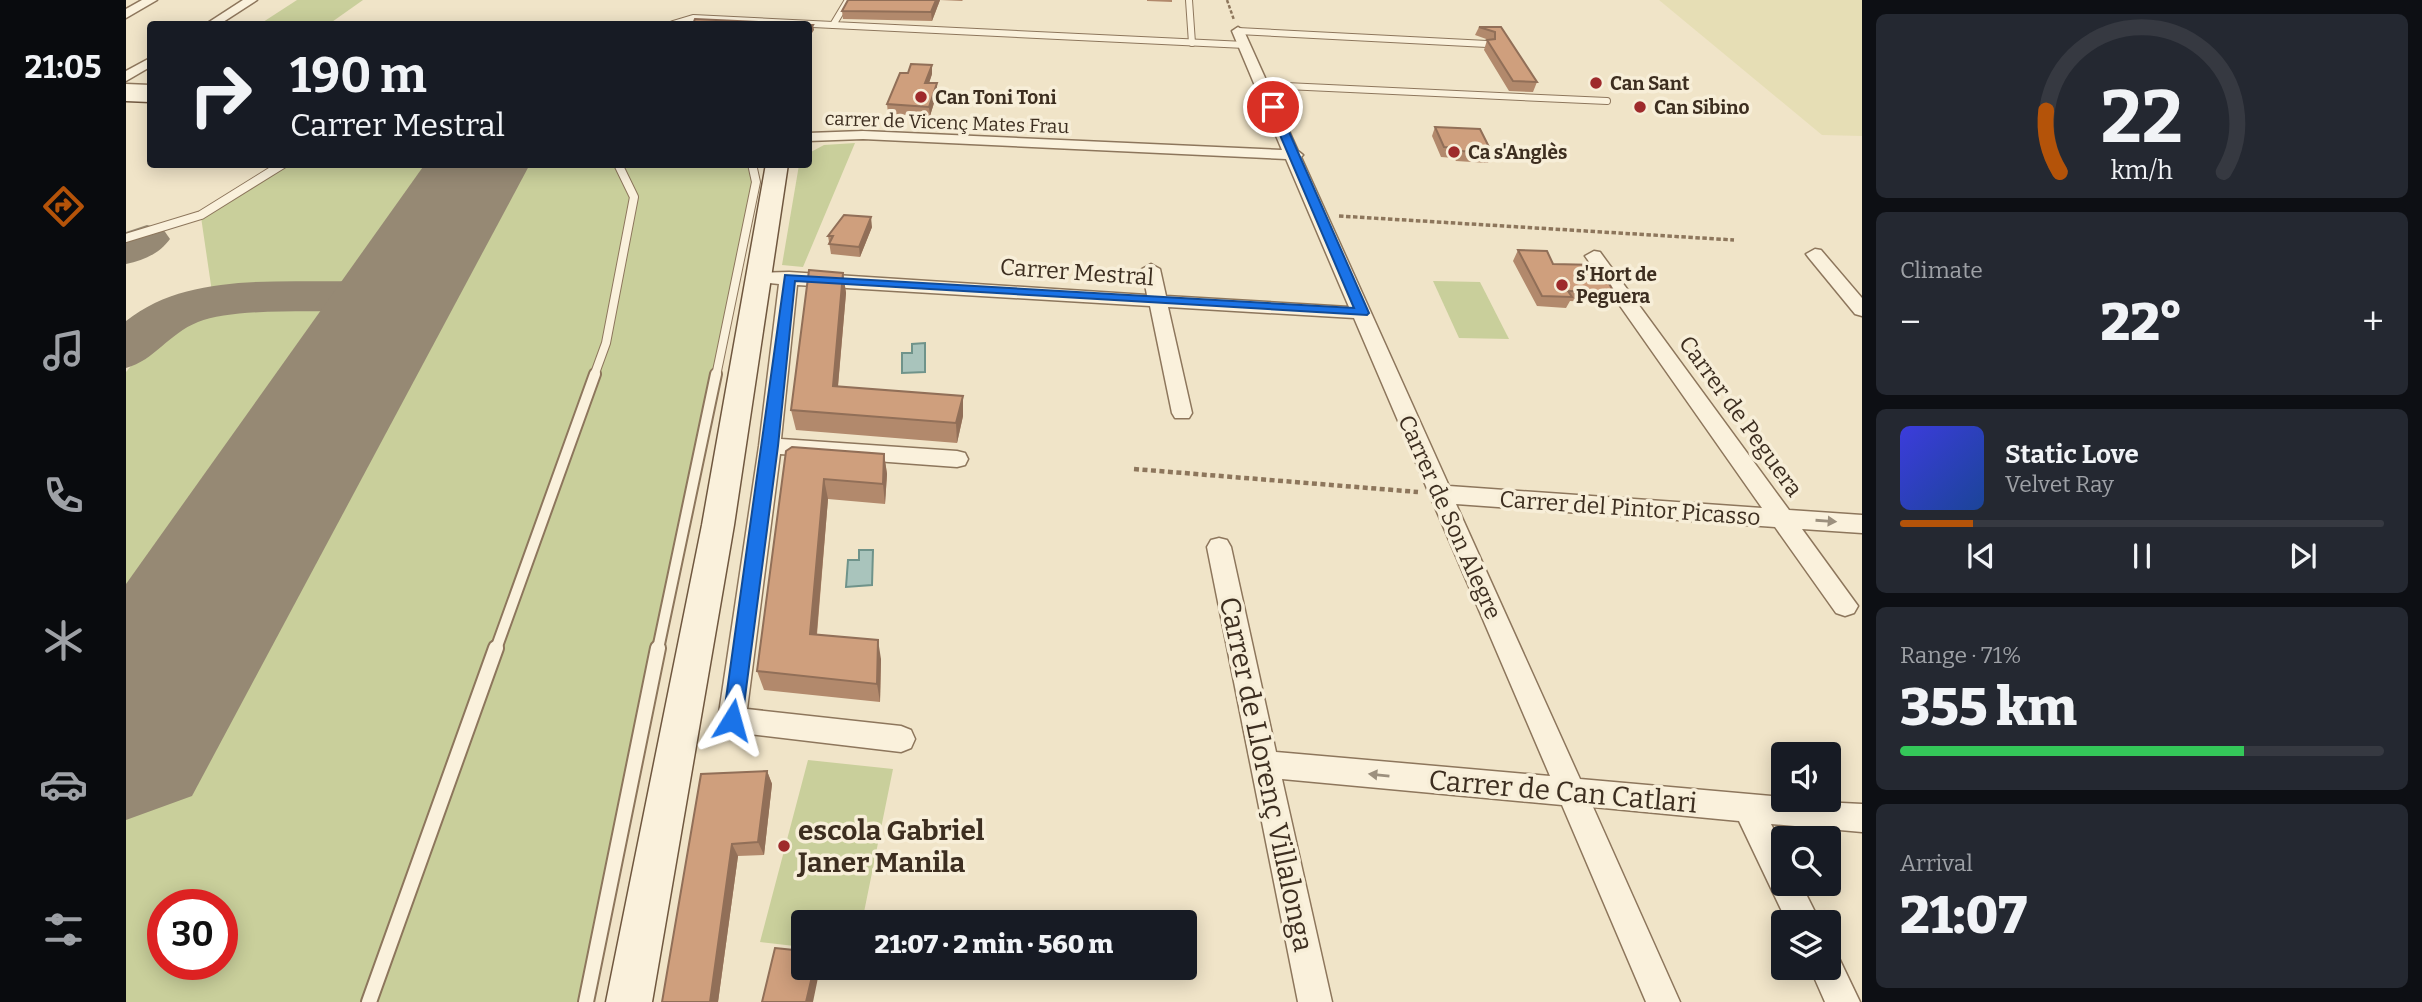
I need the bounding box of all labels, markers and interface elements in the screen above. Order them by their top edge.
text: 190 m [290,46,427,105]
text: 21:05 [24,48,102,86]
icon: right [175,49,266,140]
place label: Can Sant [1610,72,1690,95]
text: 22 [2101,74,2183,161]
marker: Can Sant [1588,75,1604,91]
pin [1243,77,1303,137]
place label: Can Toni Toni [935,86,1057,109]
icon: arrive [1254,88,1292,126]
marker: Can Toni Toni [913,89,929,105]
place label: Can Sibino [1654,96,1749,119]
marker: Can Sibino [1632,99,1648,115]
text: Carrer Mestral [290,106,505,144]
street label: carrer de Vicenç Mates Frau [824,107,1070,138]
place label: Ca s'Anglès [1468,141,1567,164]
marker: Ca s'Anglès [1446,144,1462,160]
text: km/h [2111,156,2173,186]
icon: directions [39,182,88,231]
street label: Carrer Mestral [999,253,1155,291]
text: Climate [1900,256,1983,284]
place label: s'Hort de Peguera [1576,263,1657,308]
marker: s'Hort de Peguera [1554,277,1570,293]
text: 22° [2100,291,2183,354]
text: − [1900,299,1921,345]
text: + [2362,299,2384,345]
icon: music [39,326,88,375]
street label: Carrer de Peguera [1673,330,1809,502]
street label: Carrer de Son Alegre [1392,411,1508,623]
text: Static Love [2005,439,2139,470]
text: Velvet Ray [2005,470,2114,498]
icon: phone [39,471,88,520]
street label: Carrer del Pintor Picasso [1499,485,1761,531]
one-way arrow [1815,516,1837,527]
icon: previous [1962,537,2000,575]
icon: pause [2123,537,2161,575]
icon: next [2284,537,2322,575]
street label: Carrer de Llorenç Villalonga [1213,594,1320,954]
icon: climate [39,616,88,665]
text: Range · 71% [1900,641,2022,669]
text: 355 km [1900,676,2077,739]
position arrow [695,683,769,757]
map controls [1771,742,1841,980]
button: sound [1771,742,1841,812]
icon: car [39,760,88,809]
street label: Carrer de Can Catlari [1427,763,1699,820]
one-way arrow [1368,769,1390,780]
place label: escola Gabriel Janer Manila [796,814,985,879]
button: search [1771,826,1841,896]
marker: escola Gabriel Janer Manila [776,838,792,854]
text: Arrival [1900,849,1973,877]
text: 21:07 [1900,884,2027,947]
speed limit sign: 30 [147,889,238,980]
icon: filters [39,905,88,954]
button: layers [1771,910,1841,980]
text: 21:07 · 2 min · 560 m [875,929,1113,960]

